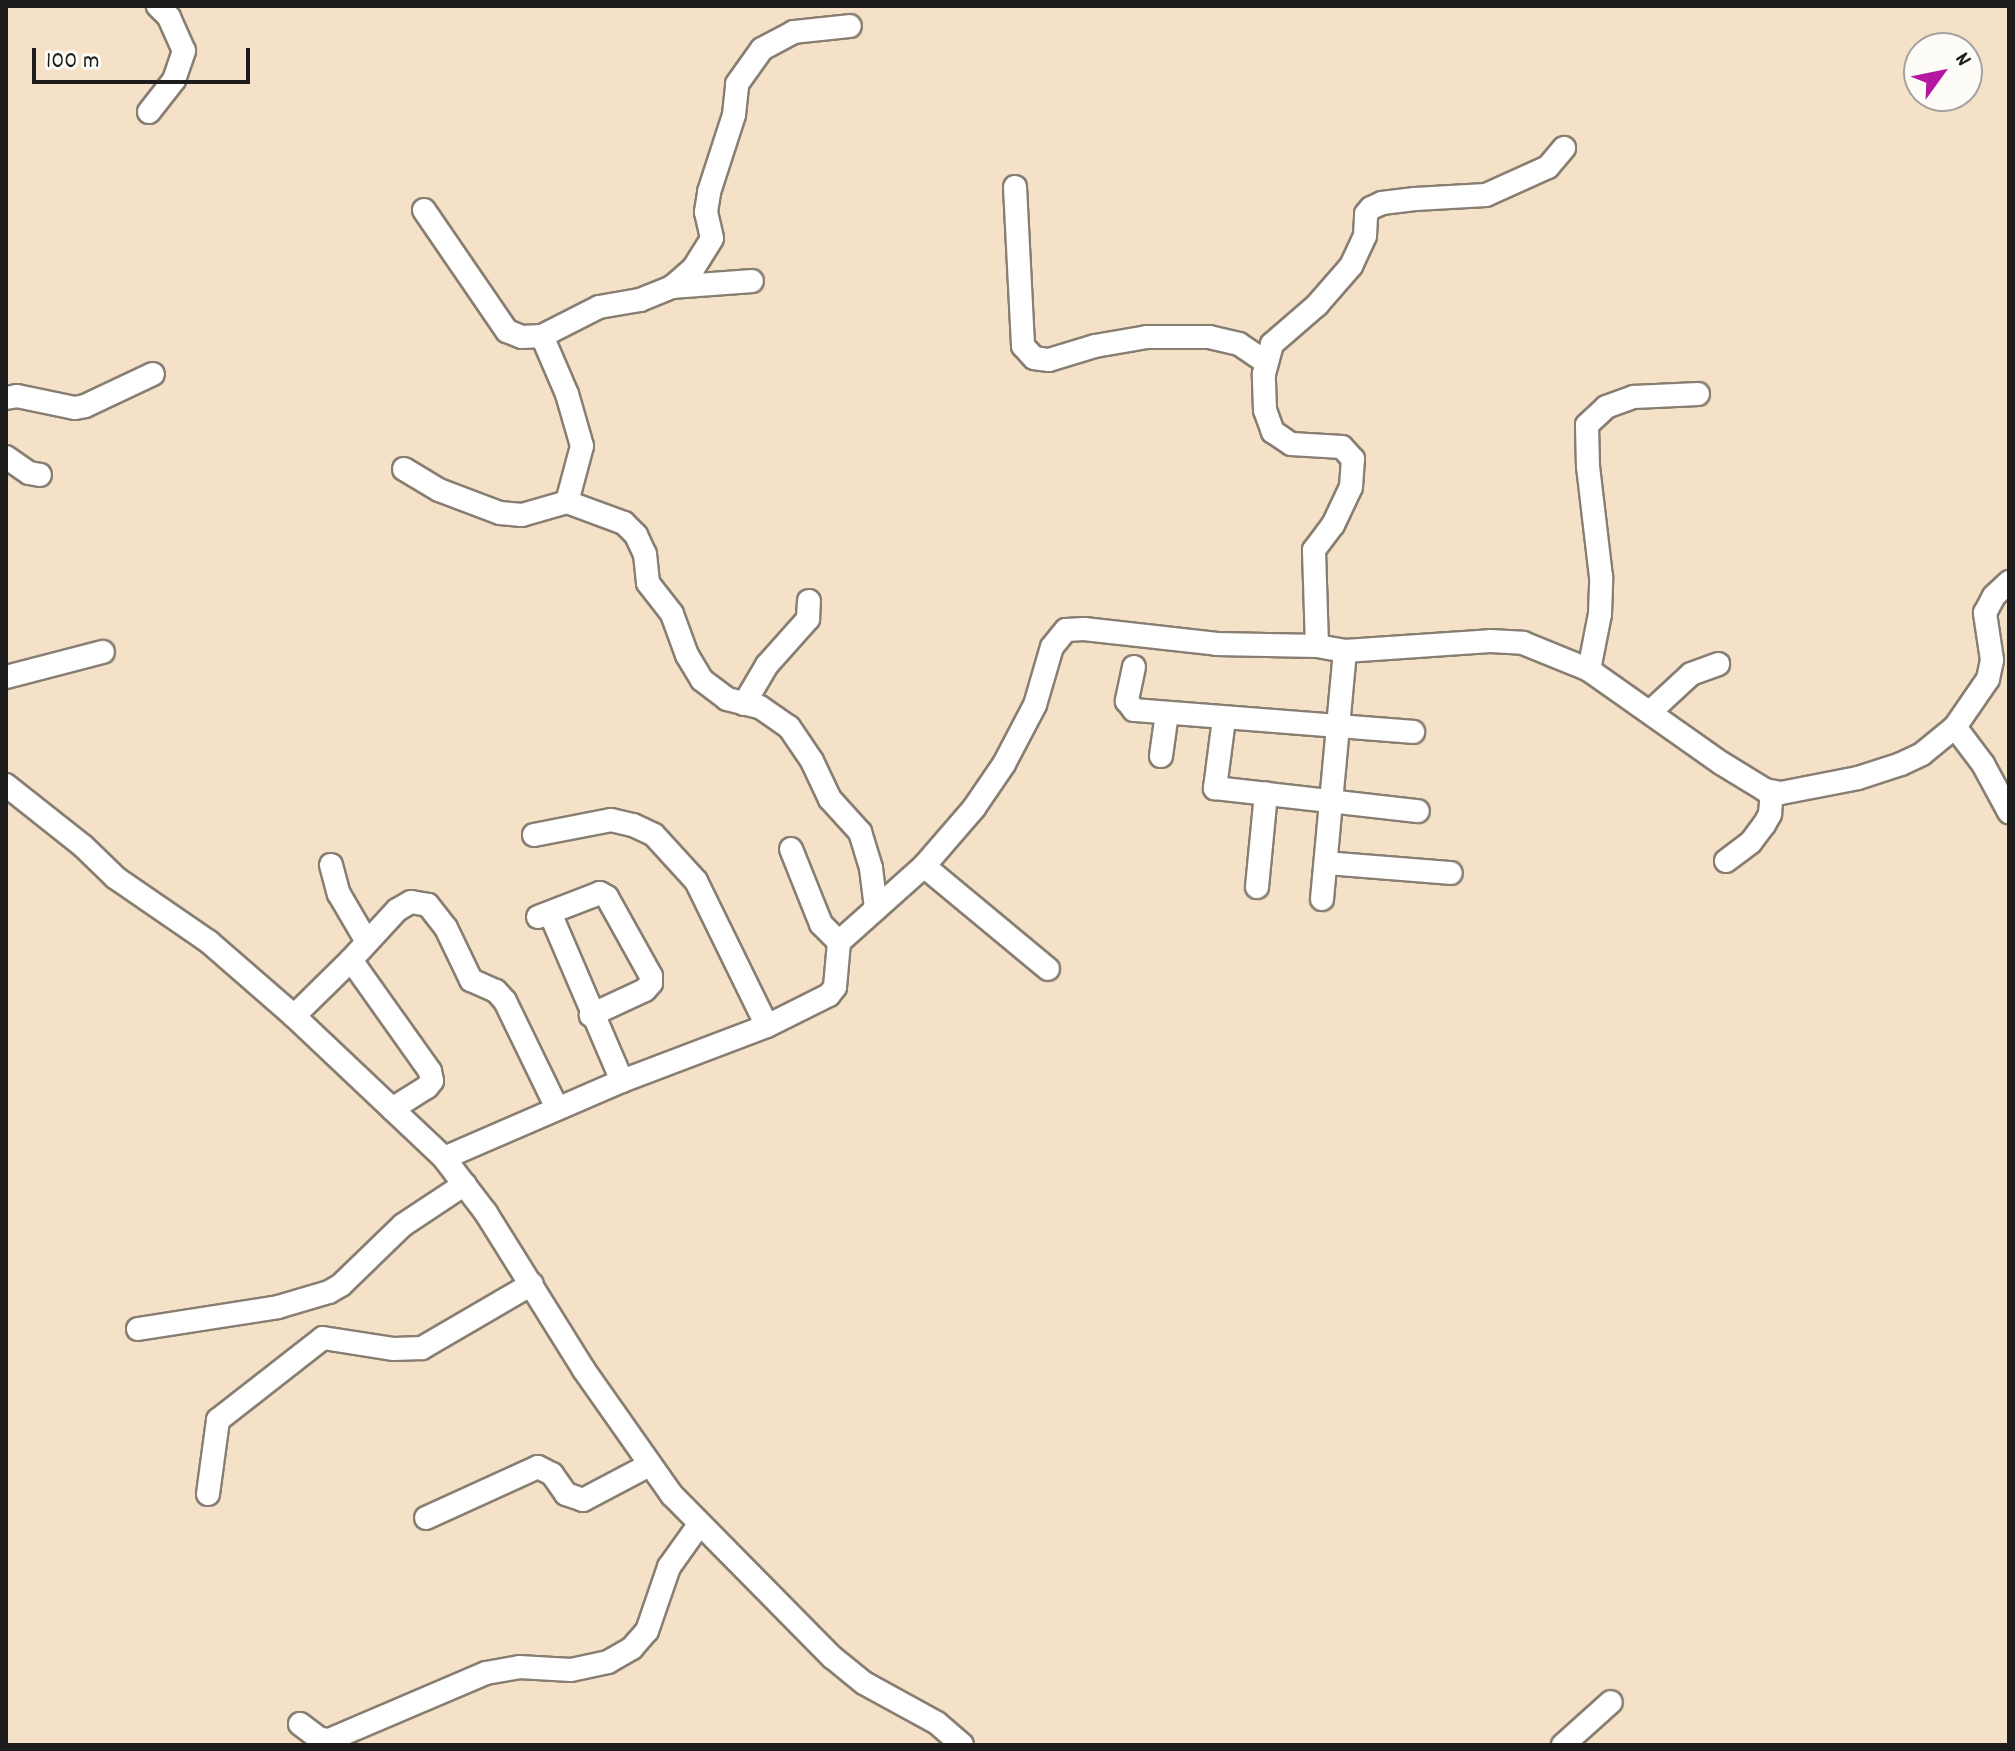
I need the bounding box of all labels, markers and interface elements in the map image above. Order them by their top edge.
scale bar [36,32,254,82]
north arrow [1903,32,1983,112]
text: 100 m [46,45,99,79]
text: N [1946,47,1978,73]

